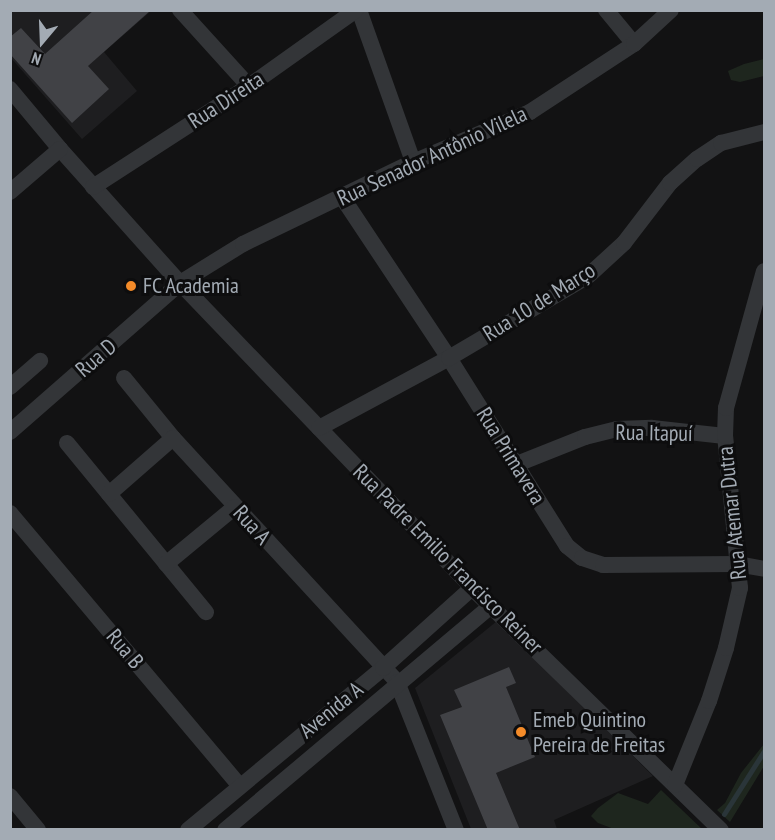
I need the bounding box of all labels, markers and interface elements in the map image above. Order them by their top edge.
north arrow [12,12,72,72]
text: N [29,48,43,70]
street label: Rua Direita [183,66,269,134]
street label: Rua Senador Antônio Vilela [332,100,532,212]
street label: Rua 10 de Março [478,257,600,347]
place label: FC Academia [143,273,240,299]
marker: FC Academia [124,279,138,293]
street label: Rua D [70,333,122,383]
street label: Rua Primavera [471,403,551,509]
street label: Rua Itapuí [615,419,693,447]
street label: Rua Atemar Dutra [712,445,752,581]
street label: Rua Padre Emilio Francisco Reiner [348,459,548,659]
street label: Rua A [227,500,277,550]
street label: Rua B [101,624,149,674]
street label: Avenida A [293,676,369,744]
place label: Emeb Quintino Pereira de Freitas [533,706,665,758]
marker: Emeb Quintino Pereira de Freitas [514,725,528,739]

